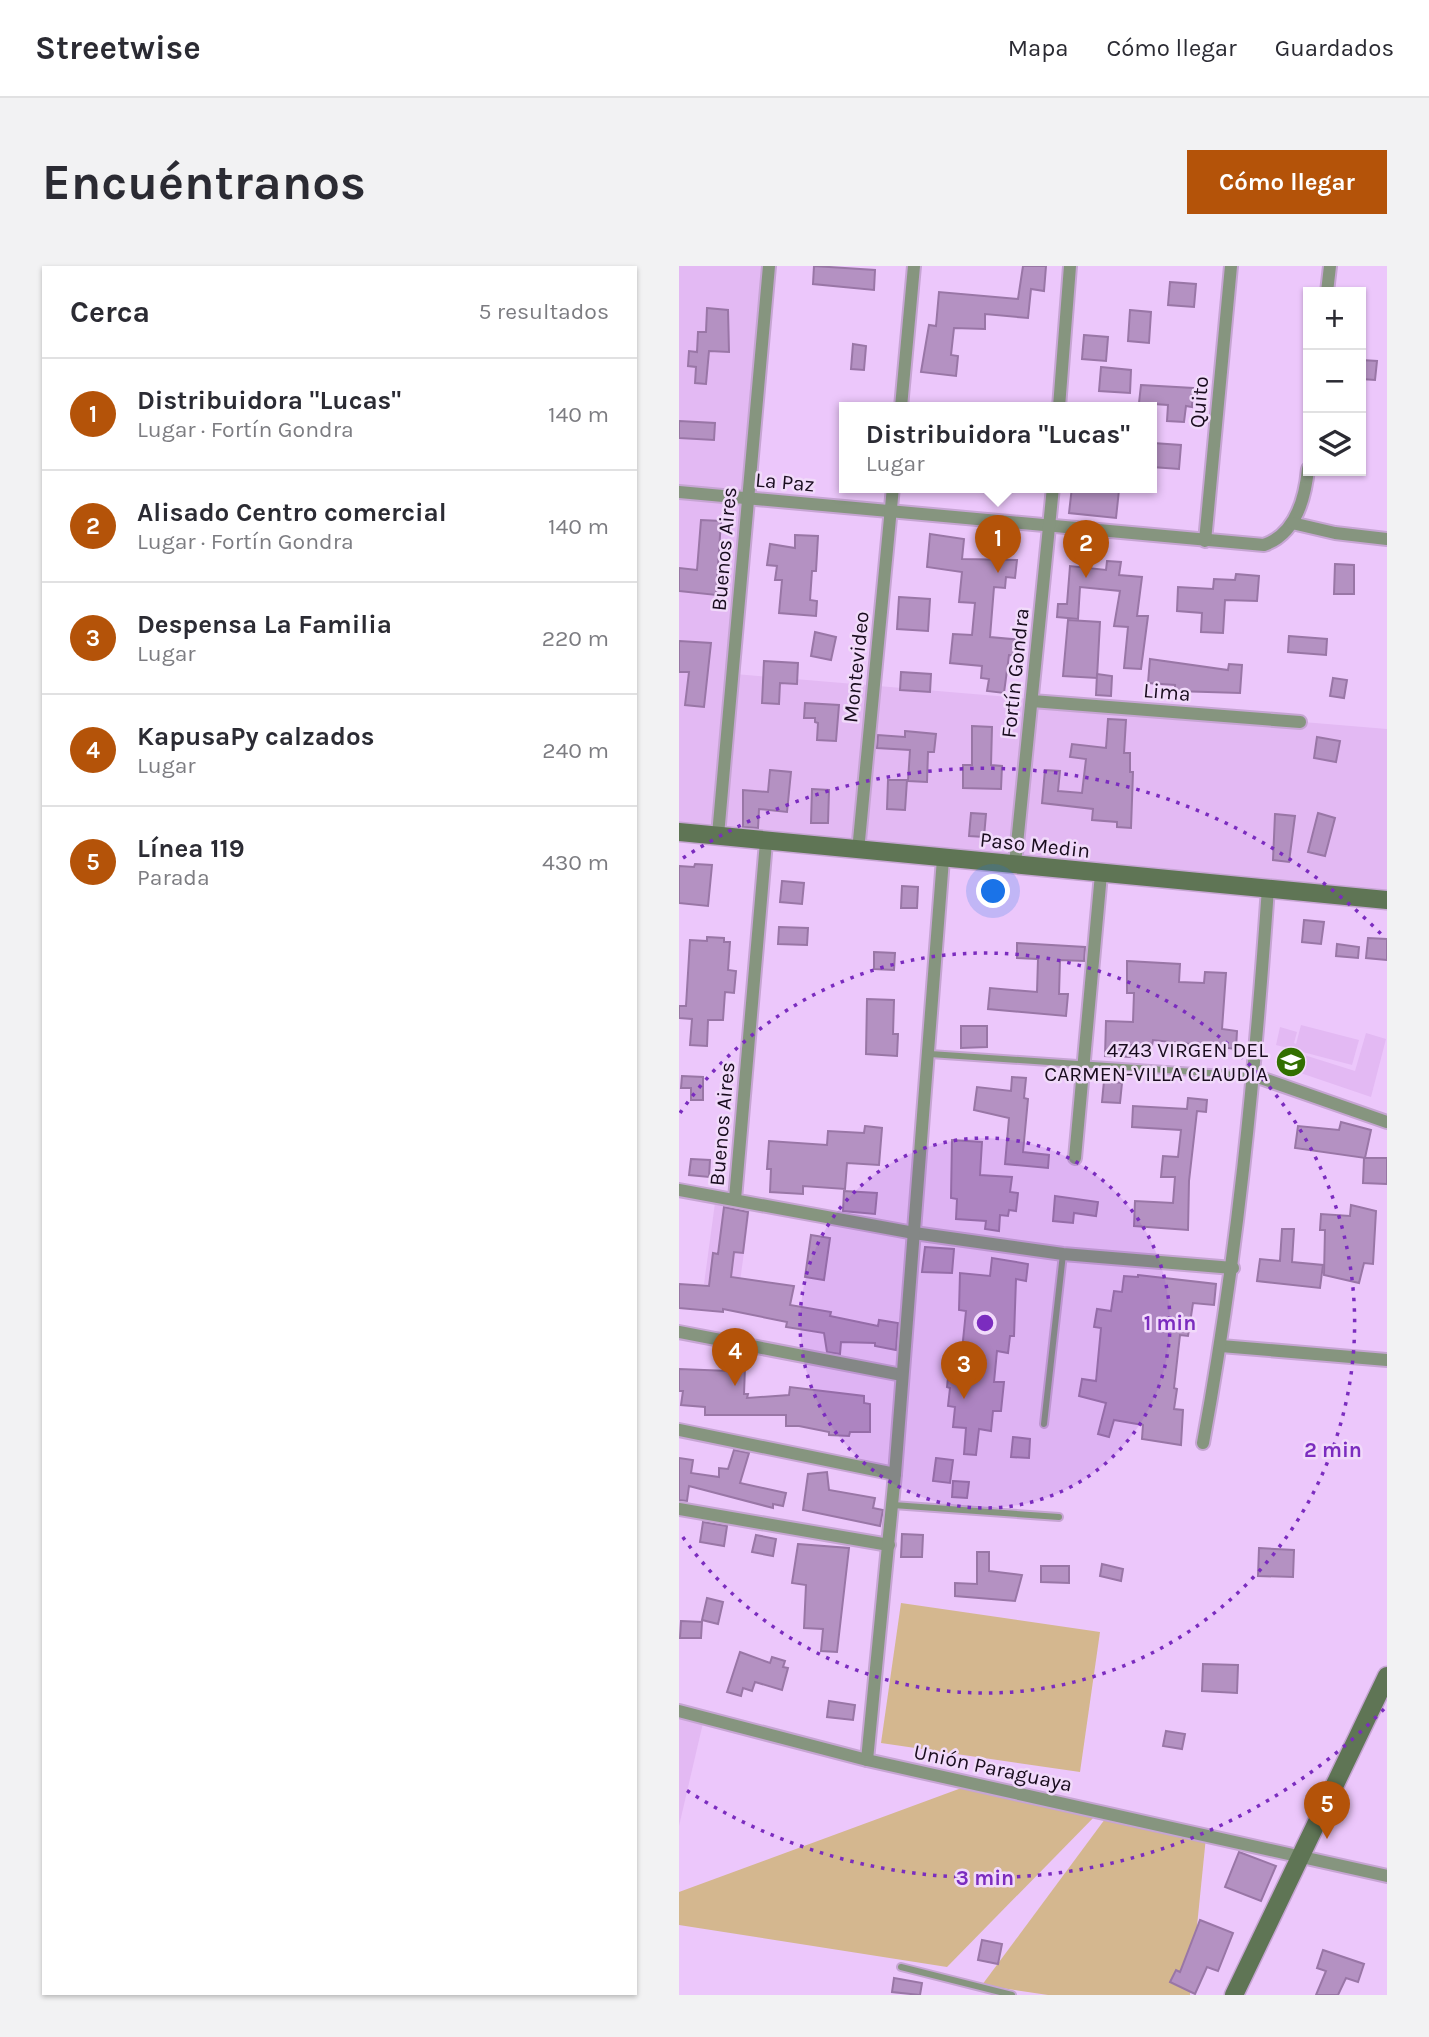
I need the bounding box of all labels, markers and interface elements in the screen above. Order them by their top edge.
text: Streetwise [35,29,201,67]
text: Mapa [1008,34,1068,62]
text: Cómo llegar [1106,34,1237,62]
text: Guardados [1275,34,1394,62]
button: Cómo llegar [1187,150,1387,214]
text: Encuéntranos [42,154,366,211]
map controls [1303,287,1366,476]
button: + [1303,287,1366,350]
text: Cerca [70,294,150,330]
text: 5 resultados [478,298,609,325]
button: − [1303,350,1366,413]
street label: Quito [1185,375,1213,429]
text: Distribuidora "Lucas" [137,385,401,416]
text: 1 [89,401,97,428]
text: 140 m [548,401,609,428]
popup [839,402,1157,493]
button: layers [1303,413,1366,476]
text: Lugar · Fortín Gondra [137,416,354,443]
text: Distribuidora "Lucas" [866,419,1130,450]
text: Lugar [866,450,925,477]
street label: La Paz [754,467,816,497]
street label: Buenos Aires [707,486,741,612]
text: Alisado Centro comercial [137,497,447,528]
text: 2 [86,513,100,540]
text: 140 m [548,513,609,540]
pin: 1 [975,515,1021,573]
pin: 2 [1063,520,1109,578]
text: Lugar · Fortín Gondra [137,528,354,555]
street label: Fortín Gondra [996,607,1034,739]
text: Despensa La Familia [137,609,392,640]
street label: Montevideo [838,610,874,724]
text: 3 [86,625,100,652]
text: 220 m [542,625,609,652]
text: Lugar [137,640,196,667]
street label: Lima [1142,678,1192,706]
text: KapusaPy calzados [137,721,374,752]
text: 4 [86,737,100,764]
text: 240 m [542,737,609,764]
text: Lugar [137,752,196,779]
street label: Paso Medin [979,827,1091,863]
text: Línea 119 [137,833,245,864]
text: 5 [86,849,100,876]
text: 430 m [542,849,609,876]
text: Parada [137,864,210,891]
your location [976,874,1010,908]
place label: 4743 VIRGEN DEL CARMEN-VILLA CLAUDIA [1044,1038,1268,1086]
school or university icon: 4743 VIRGEN DEL CARMEN-VILLA CLAUDIA [1274,1045,1308,1079]
street label: Buenos Aires [705,1061,739,1187]
centre of rings [973,1311,997,1335]
text: 1 min [1144,1311,1196,1335]
pin: 4 [712,1328,758,1386]
pin: 3 [941,1341,987,1399]
text: 2 min [1304,1438,1362,1462]
street label: Unión Paraguaya [911,1739,1075,1797]
pin: 5 [1304,1781,1350,1839]
text: 3 min [956,1866,1014,1890]

